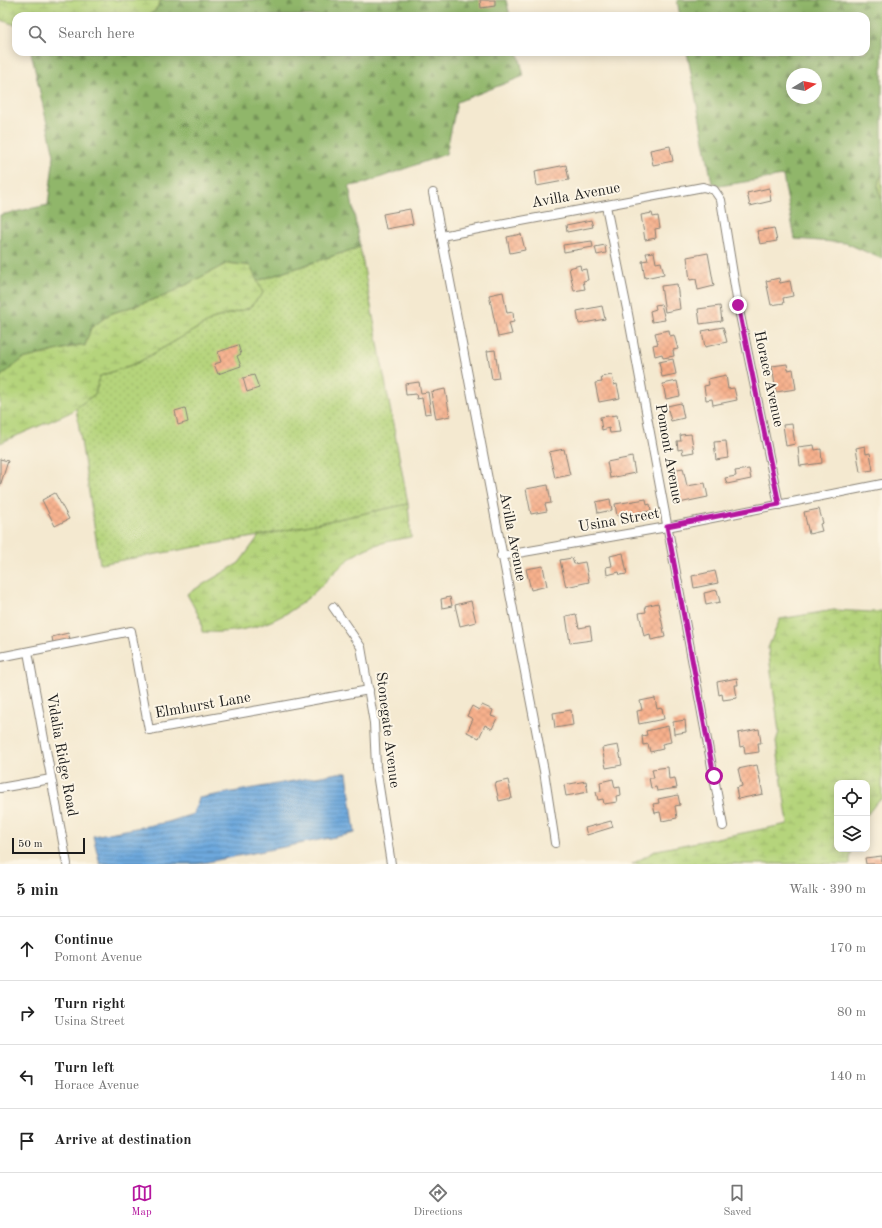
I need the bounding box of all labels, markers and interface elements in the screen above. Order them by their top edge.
search box [12,12,870,56]
icon: search [26,23,48,45]
text: Search here [58,27,135,42]
north arrow [786,68,822,104]
street label: Avilla Avenue [530,181,622,211]
route end [729,296,747,314]
street label: Horace Avenue [750,329,786,429]
street label: Pomont Avenue [652,403,684,505]
street label: Avilla Avenue [496,491,528,583]
street label: Usina Street [577,507,661,535]
street label: Stonegate Avenue [372,671,402,789]
street label: Elmhurst Lane [154,690,252,722]
street label: Vidalia Ridge Road [43,692,79,818]
route start [705,767,723,785]
map controls [834,780,870,852]
button: locate [834,780,870,816]
button: layers [834,816,870,852]
scale bar [12,836,85,855]
text: 50 m [18,839,43,850]
text: 5 min [16,882,59,899]
text: Walk · 390 m [789,883,866,896]
text: Continue [54,933,113,948]
icon: ahead [16,938,38,960]
text: 170 m [829,942,866,955]
text: Pomont Avenue [54,951,142,964]
text: Turn right [54,997,125,1012]
icon: right [16,1002,38,1024]
text: 80 m [837,1006,866,1019]
text: Usina Street [54,1015,125,1028]
text: Turn left [54,1061,114,1076]
icon: left [16,1066,38,1088]
text: 140 m [829,1070,866,1083]
text: Horace Avenue [54,1079,139,1092]
icon: arrive [16,1130,38,1152]
text: Arrive at destination [54,1133,192,1148]
tab: Map [131,1182,153,1220]
tab: Directions [414,1182,462,1220]
tab: Saved [723,1182,751,1220]

